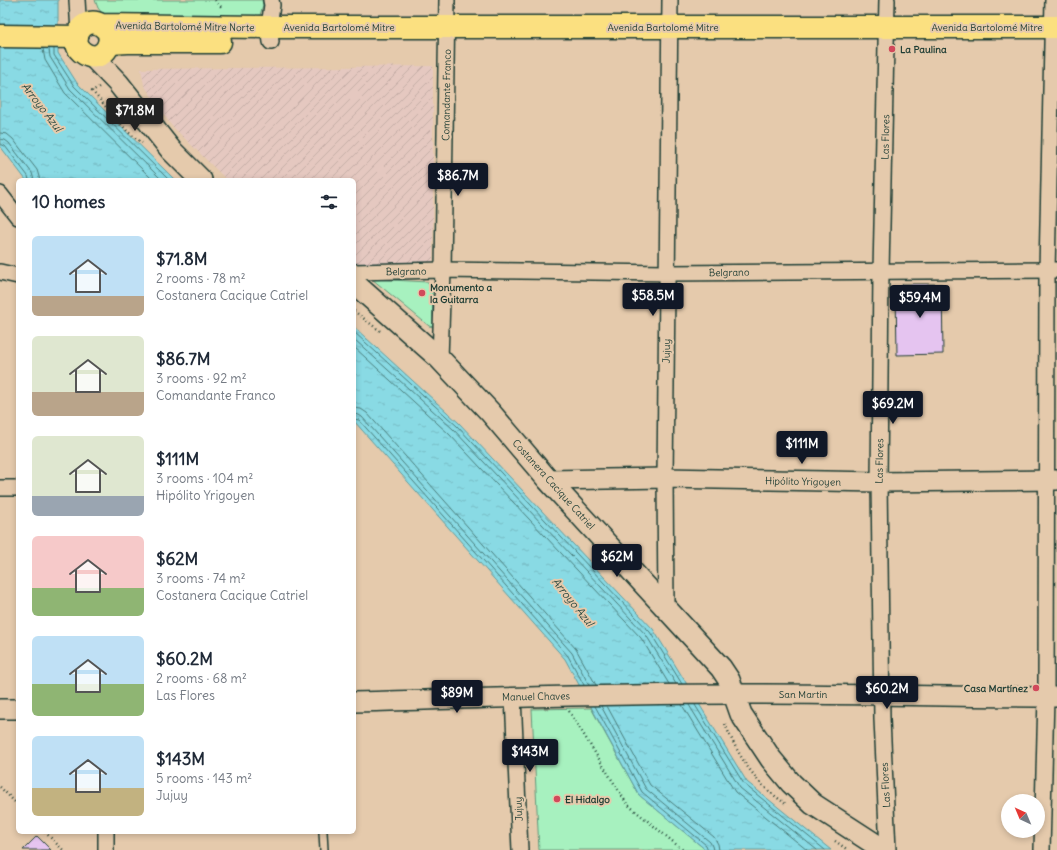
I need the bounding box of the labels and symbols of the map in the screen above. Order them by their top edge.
street label: Avenida Bartolomé Mitre Norte [116,19,254,34]
street label: Avenida Bartolomé Mitre [283,21,395,34]
street label: Avenida Bartolomé Mitre [607,21,719,34]
street label: Avenida Bartolomé Mitre [931,21,1043,34]
place label: La Paulina [900,43,947,56]
marker: La Paulina [887,44,897,54]
street label: Comandante Franco [439,49,454,141]
water label: Arroyo Azul [19,80,66,136]
pin: $71.8M [102,98,168,132]
street label: Las Flores [879,114,892,160]
pin: $86.7M [425,163,491,197]
street label: Belgrano [385,265,427,278]
street label: Belgrano [708,266,750,279]
place label: Monumento a la Guitarra [430,281,492,306]
pin: $58.5M [620,283,686,317]
pin: $59.4M [887,285,953,319]
marker: Monumento a la Guitarra [417,288,427,298]
street label: Jujuy [660,339,673,363]
pin: $69.2M [860,391,926,425]
pin: $111M [774,431,830,465]
street label: Costanera Cacique Catriel [510,436,598,532]
street label: Las Flores [873,438,886,484]
street label: Hipólito Yrigoyen [765,474,841,489]
pin: $62M [593,544,641,578]
water label: Arroyo Azul [549,575,598,630]
pin: $60.2M [854,676,920,710]
pin: $89M [433,680,481,714]
place label: Casa Martínez [964,682,1028,695]
marker: Casa Martínez [1031,683,1041,693]
street label: San Martín [779,688,828,701]
street label: Manuel Chaves [502,689,571,704]
pin: $143M [502,739,558,773]
street label: Las Flores [878,762,893,808]
place label: El Hidalgo [565,793,610,806]
marker: El Hidalgo [552,794,562,804]
north arrow [1001,794,1045,838]
street label: Jujuy [511,796,526,822]

